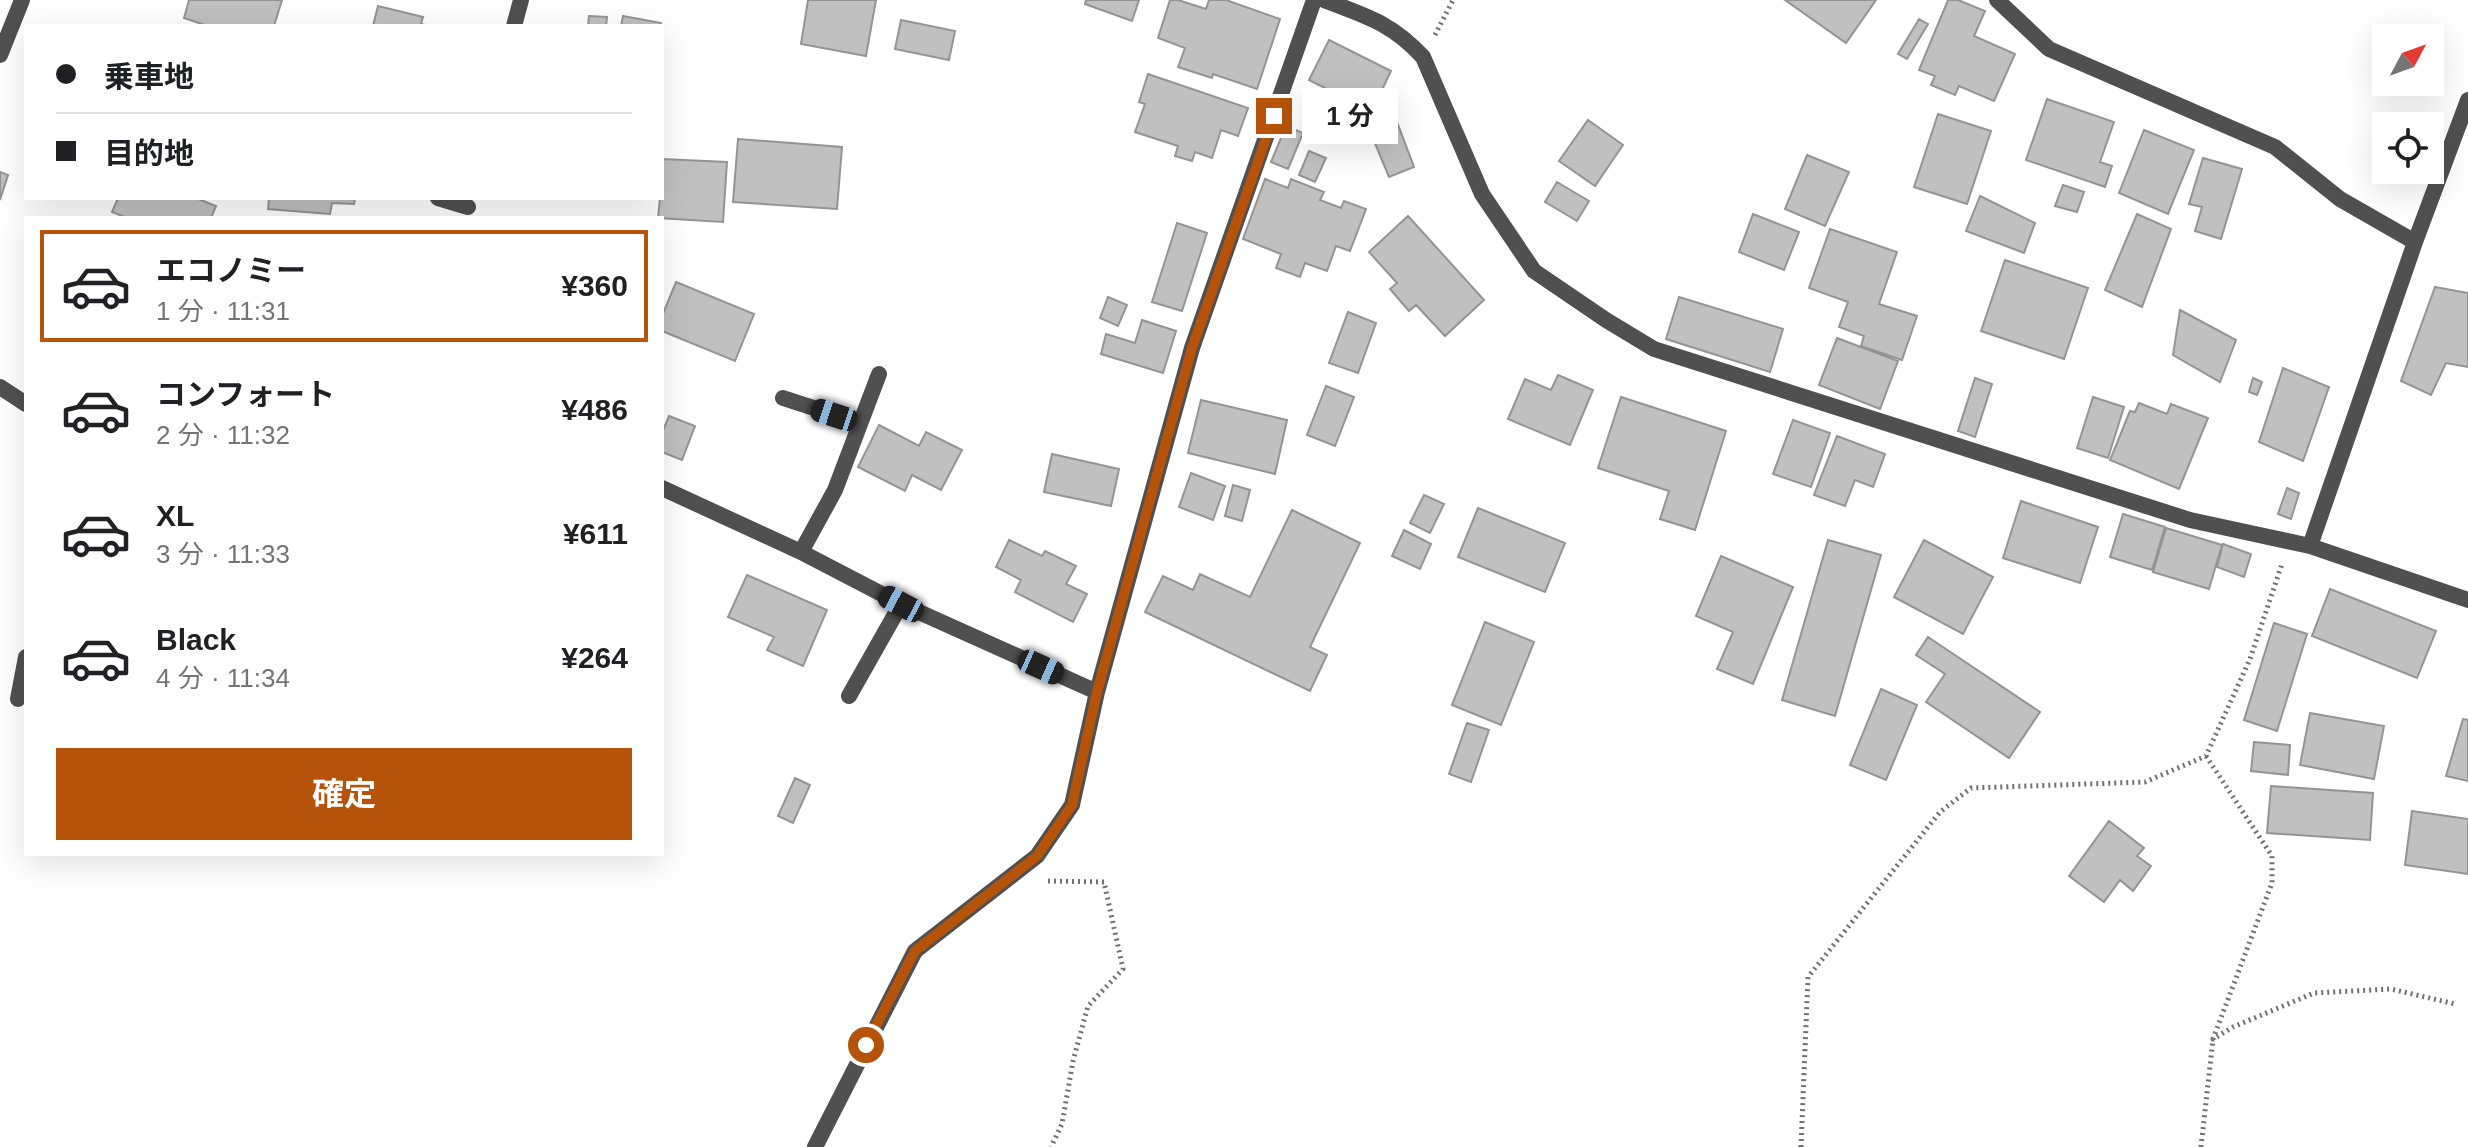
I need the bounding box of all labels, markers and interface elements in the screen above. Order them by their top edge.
north arrow [2372,24,2444,96]
map controls [2372,24,2444,184]
text: 乗車地 [104,60,194,93]
callout: 1 分 [1302,88,1398,144]
route end [1256,98,1292,134]
text: 1 分 [1326,101,1374,131]
button: locate [2372,112,2444,184]
text: 目的地 [104,137,194,170]
icon: car [60,250,132,322]
text: エコノミー [156,254,306,287]
text: ¥360 [561,269,628,302]
text: 1 分 · 11:31 [156,296,290,326]
icon: car [60,374,132,446]
text: コンフォート [156,378,335,411]
text: ¥486 [561,393,628,426]
car [807,396,861,434]
text: 2 分 · 11:32 [156,420,290,450]
icon: car [60,498,132,570]
text: XL [156,499,194,532]
text: ¥611 [563,517,628,550]
text: 3 分 · 11:33 [156,539,290,569]
car [874,582,928,626]
icon: car [60,622,132,694]
text: Black [156,623,236,656]
text: ¥264 [561,641,628,674]
car [1014,646,1068,688]
text: 4 分 · 11:34 [156,663,290,693]
button: 確定 [56,748,632,840]
route start [848,1027,884,1063]

